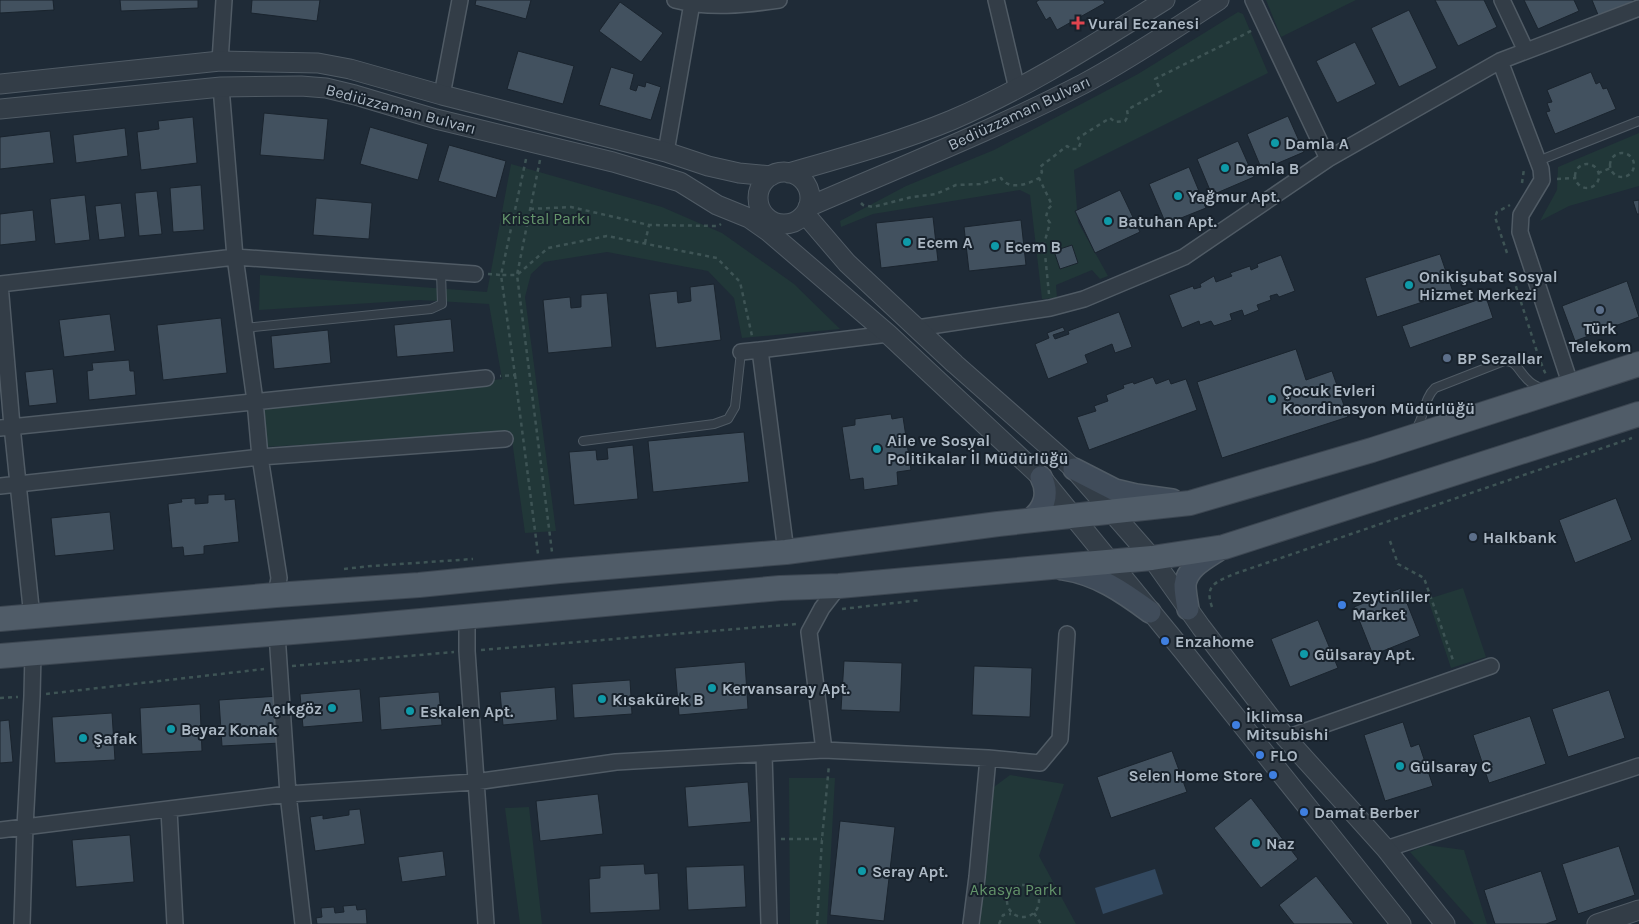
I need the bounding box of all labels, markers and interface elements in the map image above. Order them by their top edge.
place label: Vural Eczanesi [1088,14,1200,33]
marker: Vural Eczanesi [1072,17,1084,29]
street label: Bediüzzaman Bulvarı [945,72,1093,154]
street label: Bediüzzaman Bulvarı [324,80,478,138]
place label: Damla A [1285,134,1349,153]
marker: Damla A [1269,137,1281,149]
place label: Damla B [1235,159,1299,178]
marker: Damla B [1219,162,1231,174]
place label: Yağmur Apt. [1188,187,1281,206]
marker: Yağmur Apt. [1172,190,1184,202]
park label: Kristal Parkı [501,209,591,228]
place label: Batuhan Apt. [1118,212,1217,231]
marker: Batuhan Apt. [1102,215,1114,227]
place label: Ecem A [917,233,973,252]
marker: Ecem A [901,236,913,248]
place label: Ecem B [1005,237,1061,256]
marker: Ecem B [989,240,1001,252]
place label: Onikişubat Sosyal Hizmet Merkezi [1419,267,1558,304]
marker: Onikişubat Sosyal Hizmet Merkezi [1403,279,1415,291]
marker: Türk Telekom [1594,304,1606,316]
place label: Türk Telekom [1569,319,1631,356]
place label: BP Sezallar [1457,349,1543,368]
marker: BP Sezallar [1441,352,1453,364]
place label: Çocuk Evleri Koordinasyon Müdürlüğü [1282,381,1475,418]
marker: Çocuk Evleri Koordinasyon Müdürlüğü [1266,393,1278,405]
place label: Aile ve Sosyal Politikalar İl Müdürlüğü [887,431,1069,468]
marker: Aile ve Sosyal Politikalar İl Müdürlüğü [871,443,883,455]
place label: Halkbank [1483,528,1557,547]
marker: Halkbank [1467,531,1479,543]
place label: Zeytinliler Market [1352,587,1431,624]
marker: Zeytinliler Market [1336,599,1348,611]
place label: Enzahome [1175,632,1254,651]
marker: Enzahome [1159,635,1171,647]
place label: Gülsaray Apt. [1314,645,1415,664]
marker: Gülsaray Apt. [1298,648,1310,660]
place label: Kervansaray Apt. [722,679,850,698]
marker: Kervansaray Apt. [706,682,718,694]
place label: Kısakürek B [612,690,704,709]
marker: Kısakürek B [596,693,608,705]
place label: Açıkgöz [263,699,322,718]
marker: Açıkgöz [326,702,338,714]
place label: Eskalen Apt. [420,702,514,721]
marker: Eskalen Apt. [404,705,416,717]
place label: İklimsa Mitsubishi [1246,707,1329,744]
marker: İklimsa Mitsubishi [1230,719,1242,731]
place label: Beyaz Konak [181,720,278,739]
marker: Beyaz Konak [165,723,177,735]
place label: Şafak [93,729,138,748]
marker: Şafak [77,732,89,744]
place label: FLO [1270,746,1298,765]
marker: FLO [1254,749,1266,761]
place label: Gülsaray C [1410,757,1491,776]
marker: Gülsaray C [1394,760,1406,772]
place label: Selen Home Store [1129,766,1263,785]
marker: Selen Home Store [1267,769,1279,781]
place label: Damat Berber [1314,803,1420,822]
marker: Damat Berber [1298,806,1310,818]
place label: Naz [1266,834,1295,853]
marker: Naz [1250,837,1262,849]
place label: Seray Apt. [872,862,949,881]
marker: Seray Apt. [856,865,868,877]
park label: Akasya Parkı [970,880,1062,899]

